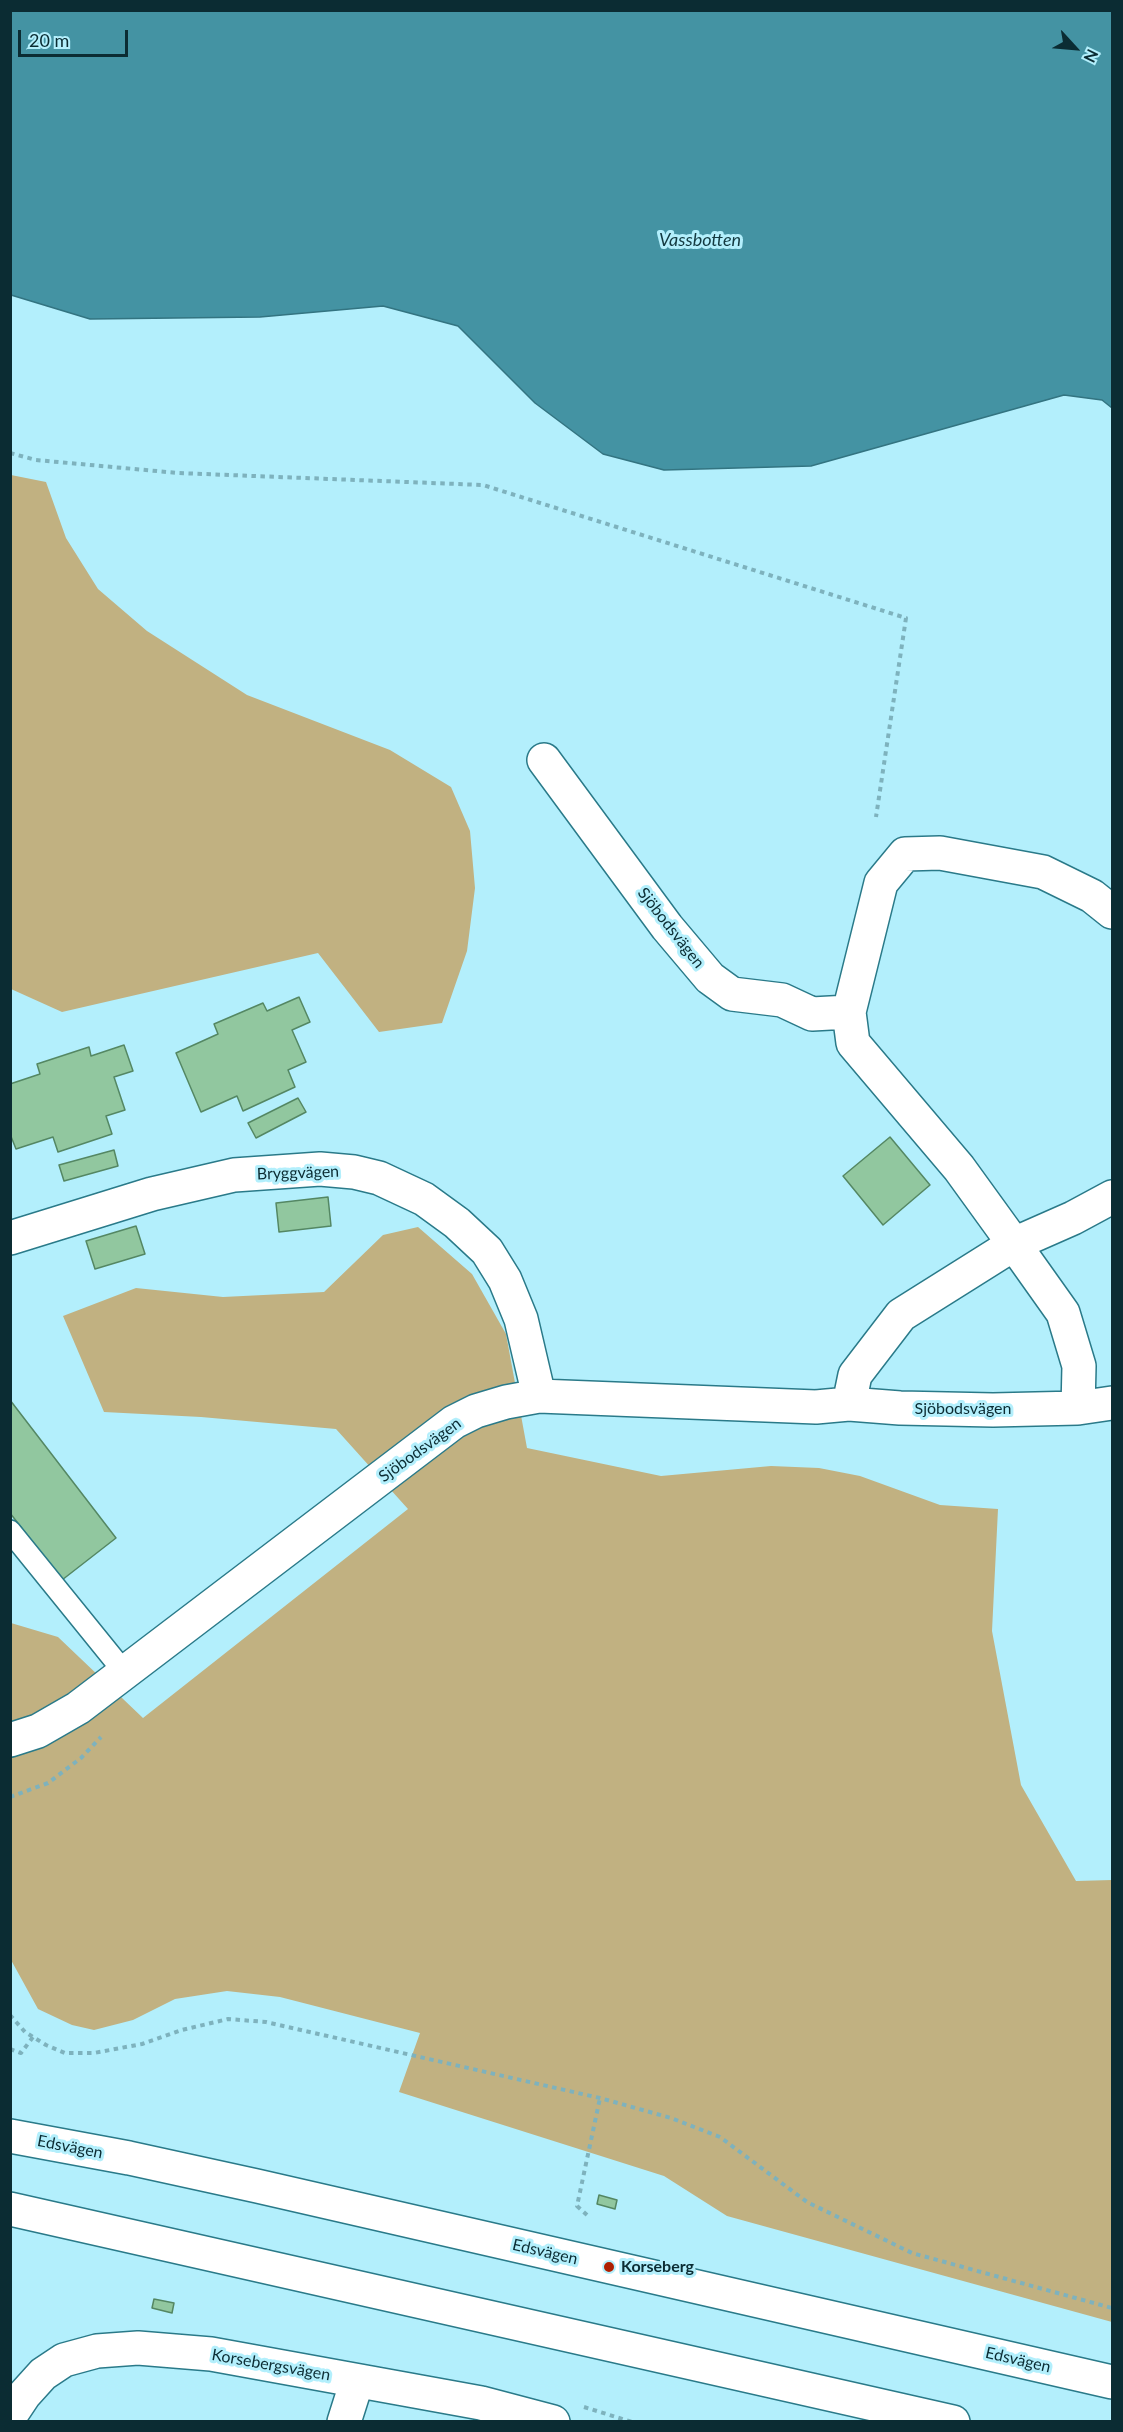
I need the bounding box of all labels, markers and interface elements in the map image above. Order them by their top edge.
scale bar [21,18,130,56]
north arrow [1045,18,1105,78]
text: 20 m [29,29,69,51]
text: N [1080,46,1103,66]
water label: Vassbotten [659,229,741,251]
street label: Sjöbodsvägen [634,884,708,972]
street label: Bryggvägen [257,1162,339,1184]
street label: Sjöbodsvägen [915,1399,1011,1419]
street label: Sjöbodsvägen [375,1414,465,1486]
street label: Edsvägen [36,2131,104,2163]
street label: Edsvägen [511,2235,579,2269]
place label: Korseberg [621,2257,694,2277]
marker: Korseberg [602,2260,616,2274]
street label: Edsvägen [984,2343,1052,2377]
street label: Korsebergsvägen [210,2345,332,2385]

